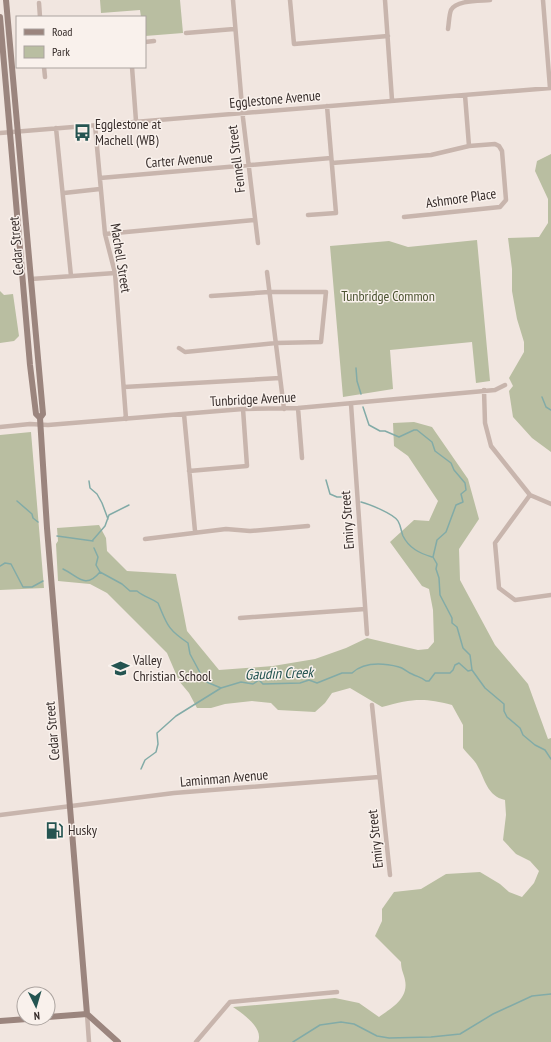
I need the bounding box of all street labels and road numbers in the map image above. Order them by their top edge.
street label: Egglestone Avenue [229,86,322,112]
street label: Fennell Street [223,124,249,194]
street label: Carter Avenue [145,148,214,172]
street label: Ashmore Place [425,184,498,212]
street label: Cedar Street [4,216,28,276]
street label: Machell Street [107,222,135,294]
street label: Tunbridge Avenue [210,388,297,410]
street label: Emiry Street [336,490,358,550]
street label: Cedar Street [40,701,64,761]
street label: Laminman Avenue [179,765,269,791]
street label: Emiry Street [363,809,387,869]

